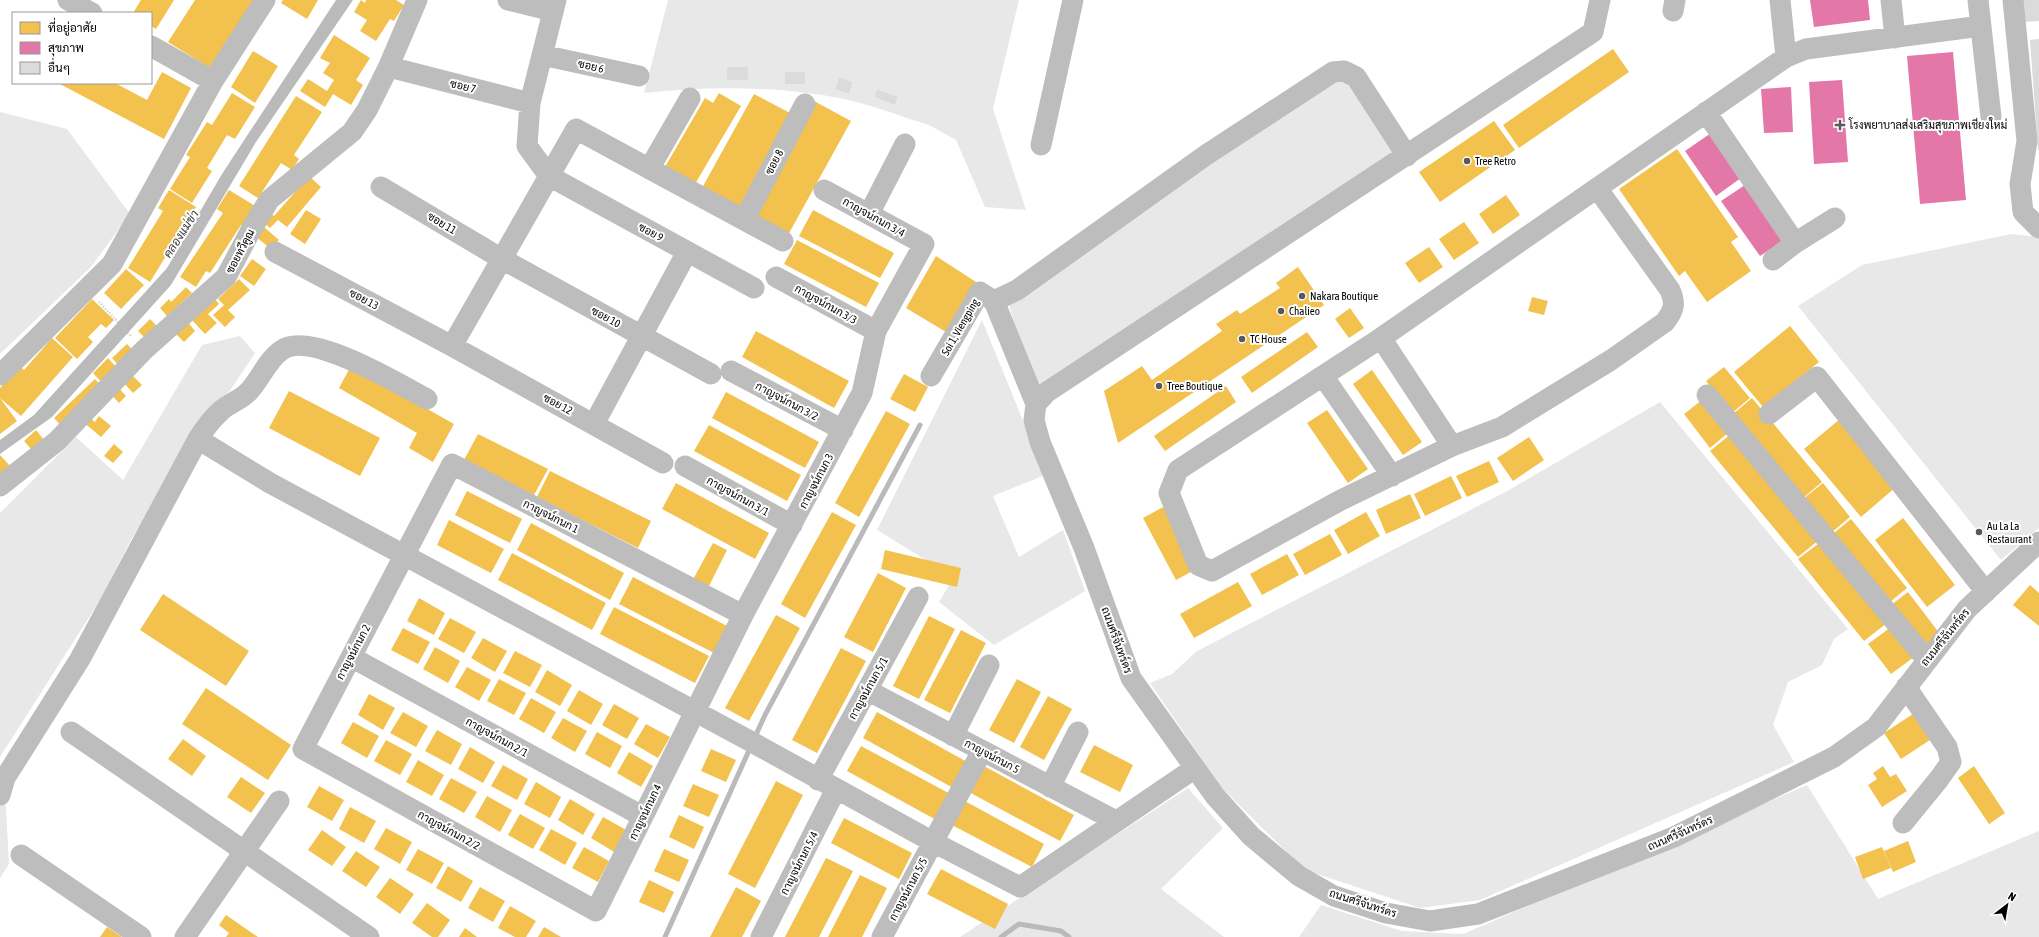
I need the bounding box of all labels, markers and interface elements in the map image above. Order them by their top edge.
legend [12,12,152,84]
text: ที่อยู่อาศัย [48,17,97,36]
text: สุขภาพ [48,41,84,57]
text: อื่นๆ [48,57,70,75]
street label: ซอย 6 [577,57,605,75]
street label: ซอย 7 [449,77,477,95]
place label: โรงพยาบาลส่งเสริมสุขภาพเชียงใหม่ [1848,117,2007,134]
marker: โรงพยาบาลส่งเสริมสุขภาพเชียงใหม่ [1834,119,1846,131]
street label: ซอย 8 [763,148,785,176]
place label: Tree Retro [1475,155,1516,167]
marker: Tree Retro [1462,156,1472,166]
street label: กาญจน์กนก 3/4 [840,193,908,240]
water label: คลองแม่ข่า [160,207,202,260]
street label: ซอย 11 [425,210,459,236]
street label: ซอย 9 [637,220,665,244]
street label: ซอยทวีคูณ [222,226,258,276]
street label: กาญจน์กนก 3/3 [792,280,860,327]
street label: ซอย 13 [347,286,381,312]
place label: Nakara Boutique [1310,290,1378,302]
marker: Nakara Boutique [1297,291,1307,301]
street label: Soi 1, Viengping [939,296,981,357]
street label: ซอย 10 [589,304,623,330]
place label: Chalieo [1289,305,1320,317]
marker: Chalieo [1276,306,1286,316]
place label: TC House [1250,333,1287,345]
marker: TC House [1237,334,1247,344]
street label: กาญจน์กนก 3/2 [753,378,821,423]
place label: Tree Boutique [1167,380,1223,392]
marker: Tree Boutique [1154,381,1164,391]
street label: ซอย 12 [541,391,575,417]
street label: กาญจน์กนก 3 [795,451,836,511]
street label: กาญจน์กนก 3/1 [704,472,772,519]
street label: กาญจน์กนก 1 [521,495,581,536]
place label: Au La La Restaurant [1987,520,2032,545]
marker: Au La La Restaurant [1974,527,1984,537]
street label: ถนนศรีจันทร์ดร [1099,604,1136,675]
street label: ถนนศรีจันทร์ดร [1917,605,1972,668]
street label: กาญจน์กนก 2 [332,622,373,682]
street label: กาญจน์กนก 5/1 [844,654,891,722]
street label: กาญจน์กนก 2/1 [463,713,531,760]
street label: กาญจน์กนก 5 [962,735,1022,776]
street label: กาญจน์กนก 4 [625,781,665,842]
street label: กาญจน์กนก 2/2 [415,806,483,853]
street label: ถนนศรีจันทร์ดร [1645,811,1714,853]
street label: กาญจน์กนก 5/4 [776,829,821,897]
street label: กาญจน์กนก 5/5 [885,855,930,923]
street label: ถนนศรีจันทร์ดร [1328,885,1399,920]
north arrow [1987,885,2027,925]
text: N [2006,890,2018,903]

